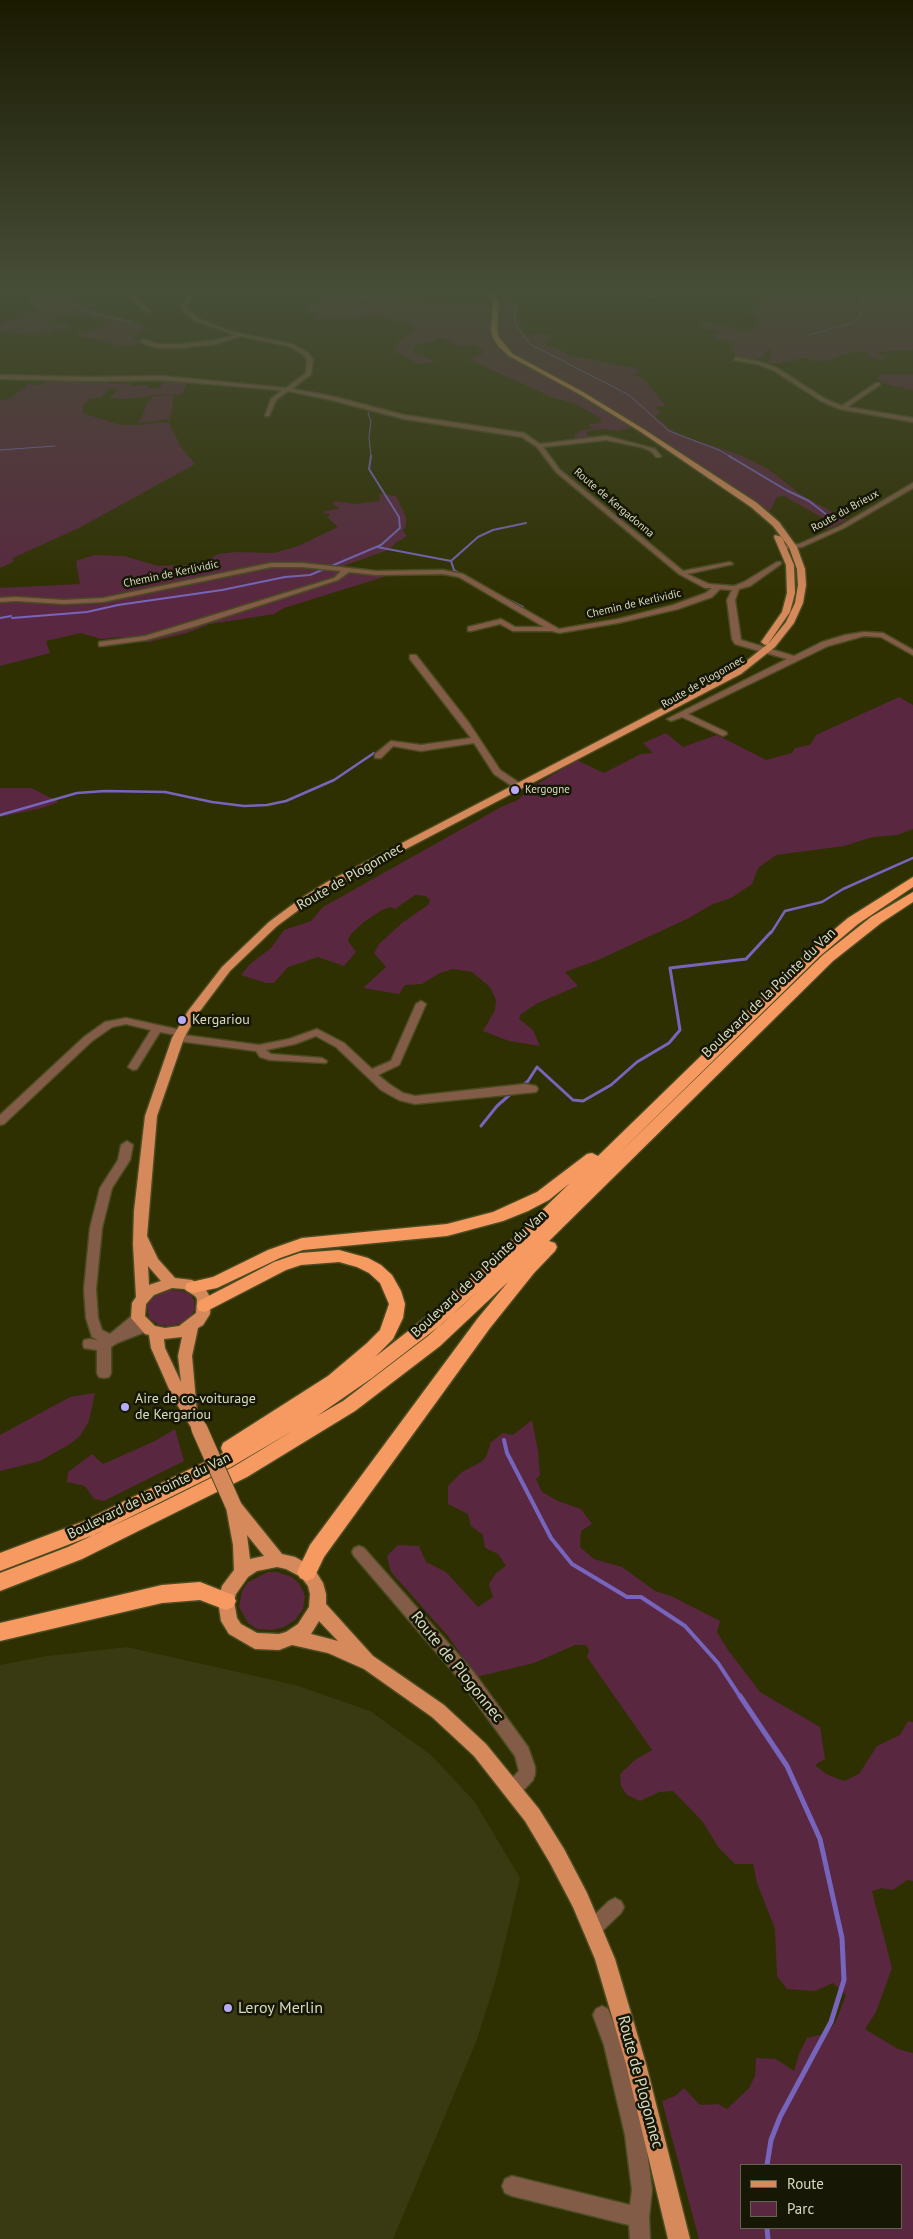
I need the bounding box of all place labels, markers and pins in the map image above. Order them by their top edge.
place label: Kergogne [525,783,570,797]
marker: Kergogne [509,784,521,796]
place label: Kergariou [192,1012,250,1028]
marker: Kergariou [176,1014,188,1026]
place label: Aire de co-voiturage de Kergariou [135,1391,256,1424]
marker: Aire de co-voiturage de Kergariou [119,1401,131,1413]
place label: Leroy Merlin [238,1998,323,2018]
marker: Leroy Merlin [222,2002,234,2014]

